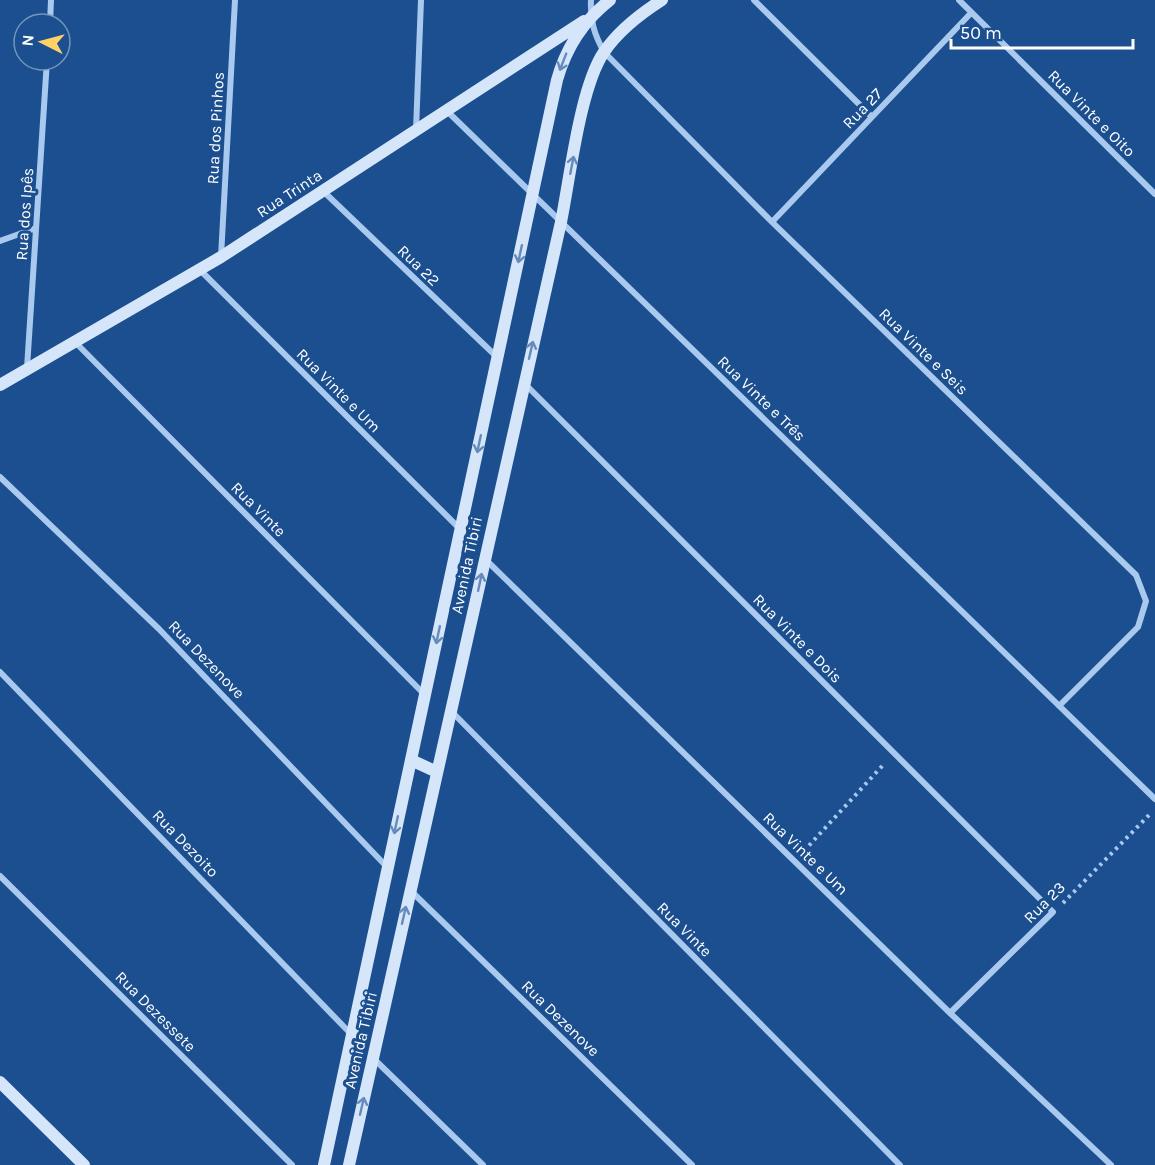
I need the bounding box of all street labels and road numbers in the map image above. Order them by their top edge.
street label: Rua Vinte e Oito [1044,66,1139,161]
street label: Rua dos Pinhos [203,71,228,185]
street label: Rua 27 [839,84,887,133]
street label: Rua Trinta [253,165,325,222]
street label: Rua dos Ipês [12,167,37,261]
street label: Rua 22 [394,241,443,290]
street label: Rua Vinte e Seis [875,304,972,399]
street label: Rua Vinte e Um [293,344,385,436]
street label: Rua Vinte e Três [714,352,810,445]
street label: Rua Vinte [227,478,290,541]
street label: Avenida Tibiri [447,515,486,616]
street label: Rua Vinte e Dois [749,590,846,687]
street label: Rua Dezenove [165,616,249,702]
street label: Rua Dezoito [149,806,223,881]
street label: Rua Vinte e Um [759,808,852,899]
street label: Rua 23 [1020,878,1069,927]
street label: Rua Vinte [653,898,716,961]
street label: Rua Dezessete [111,967,200,1056]
street label: Rua Dezenove [518,976,604,1060]
street label: Avenida Tibiri [340,990,381,1091]

